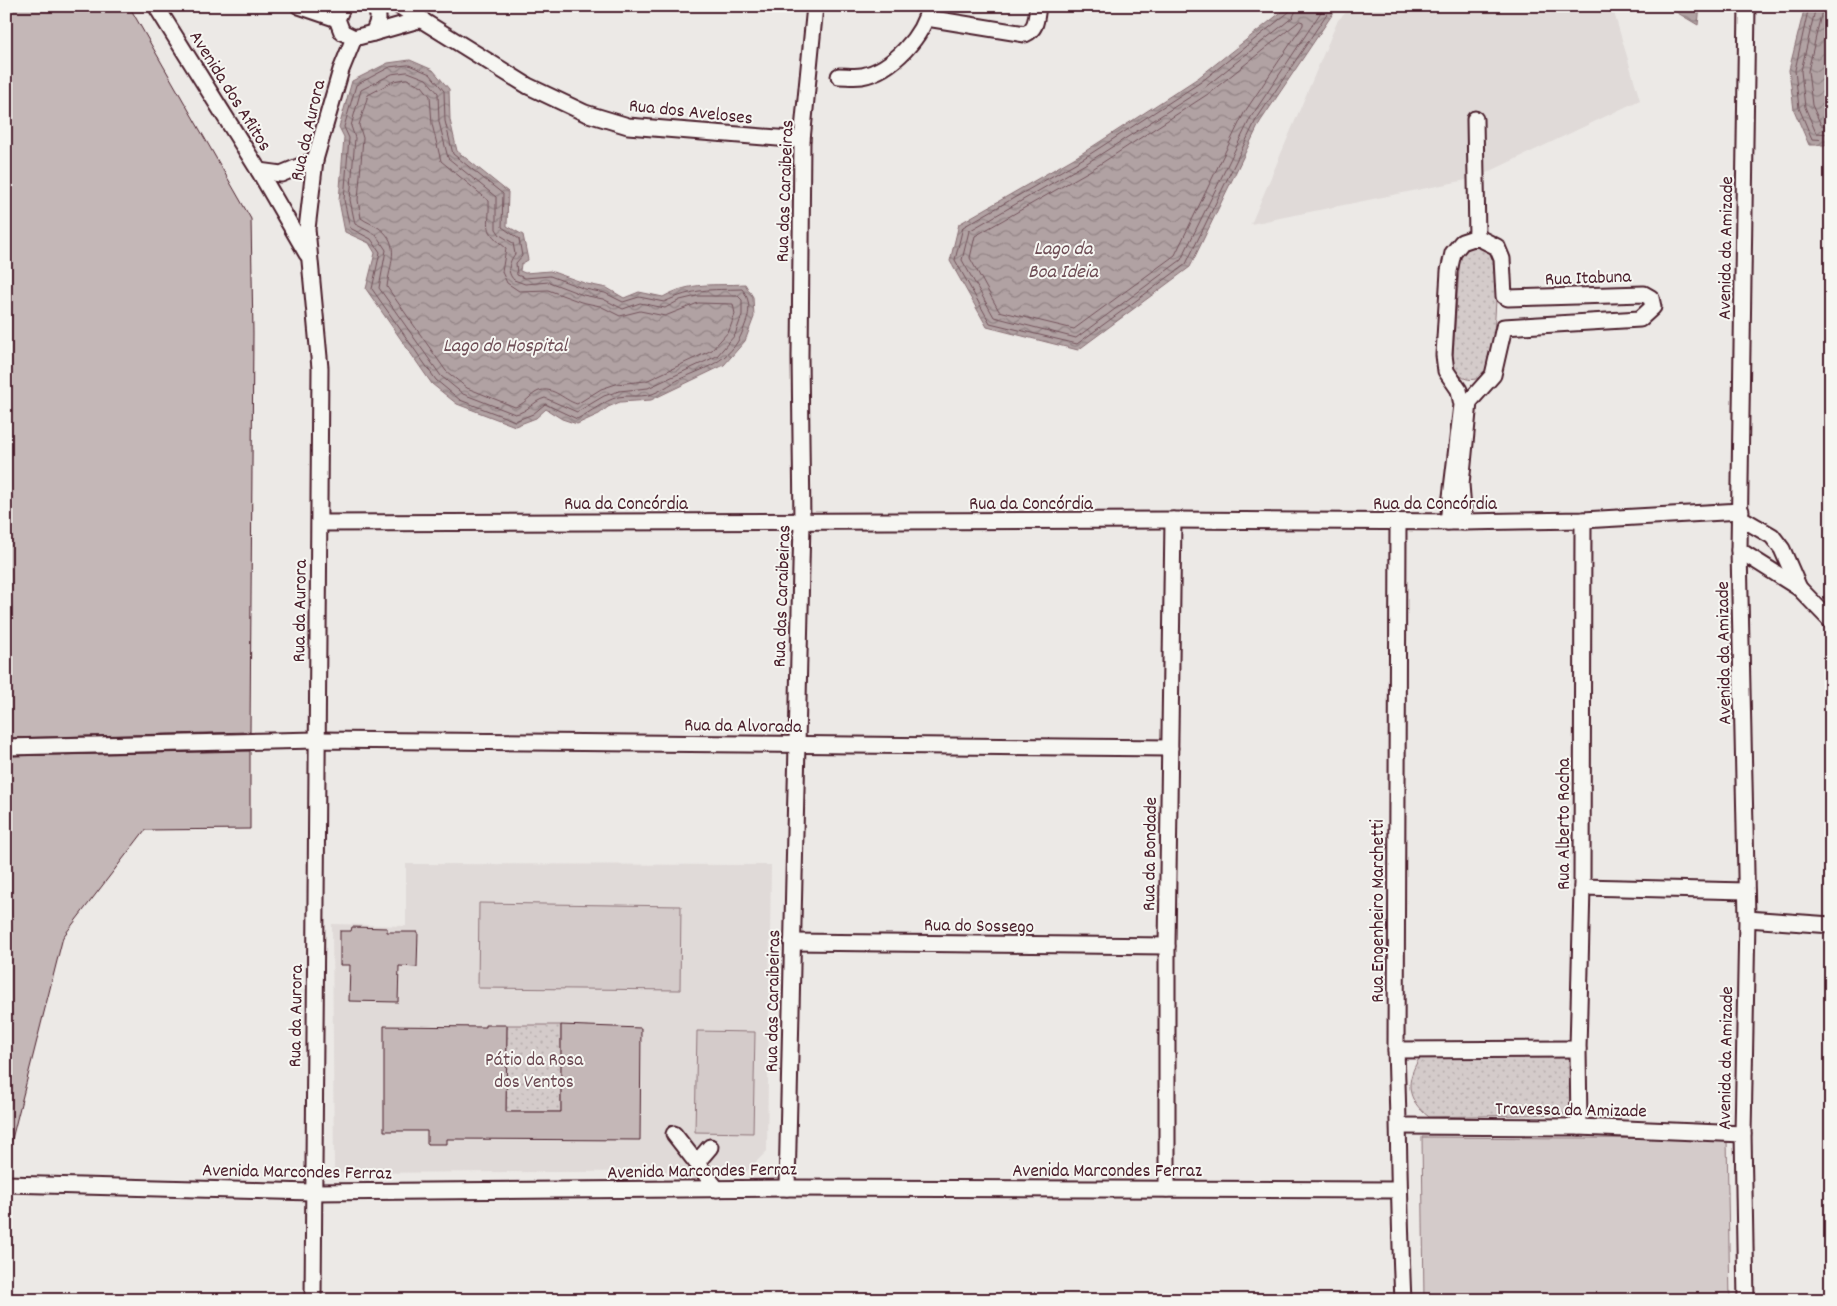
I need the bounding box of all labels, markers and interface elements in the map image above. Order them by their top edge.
street label: Avenida dos Aflitos [181,26,277,157]
street label: Rua da Aurora [285,77,334,184]
street label: Rua dos Aveloses [627,94,754,133]
street label: Rua das Caraibeiras [771,119,802,263]
street label: Avenida da Amizade [1713,176,1742,320]
water label: Lago da Boa Ideia [1028,236,1099,287]
street label: Rua Itabuna [1544,264,1633,295]
water label: Lago do Hospital [443,333,570,361]
street label: Rua da Concórdia [564,492,689,519]
street label: Rua da Concórdia [969,492,1094,519]
street label: Rua da Concórdia [1373,492,1498,519]
street label: Rua das Caraibeiras [768,524,799,668]
street label: Rua da Aurora [287,558,316,663]
street label: Avenida da Amizade [1711,581,1740,725]
street label: Rua da Alvorada [684,713,803,742]
street label: Rua Alberto Rocha [1552,757,1579,890]
street label: Rua da Bondade [1137,797,1166,911]
street label: Rua Engenheiro Marchetti [1366,819,1393,1003]
street label: Rua do Sossego [924,913,1034,942]
street label: Rua das Caraibeiras [760,930,789,1073]
street label: Rua da Aurora [283,963,312,1068]
street label: Avenida da Amizade [1713,986,1742,1130]
park label: Pátio da Rosa dos Ventos [485,1048,584,1097]
street label: Travessa da Amizade [1495,1097,1647,1126]
street label: Avenida Marcondes Ferraz [607,1157,797,1188]
street label: Avenida Marcondes Ferraz [202,1158,392,1189]
street label: Avenida Marcondes Ferraz [1012,1159,1202,1186]

